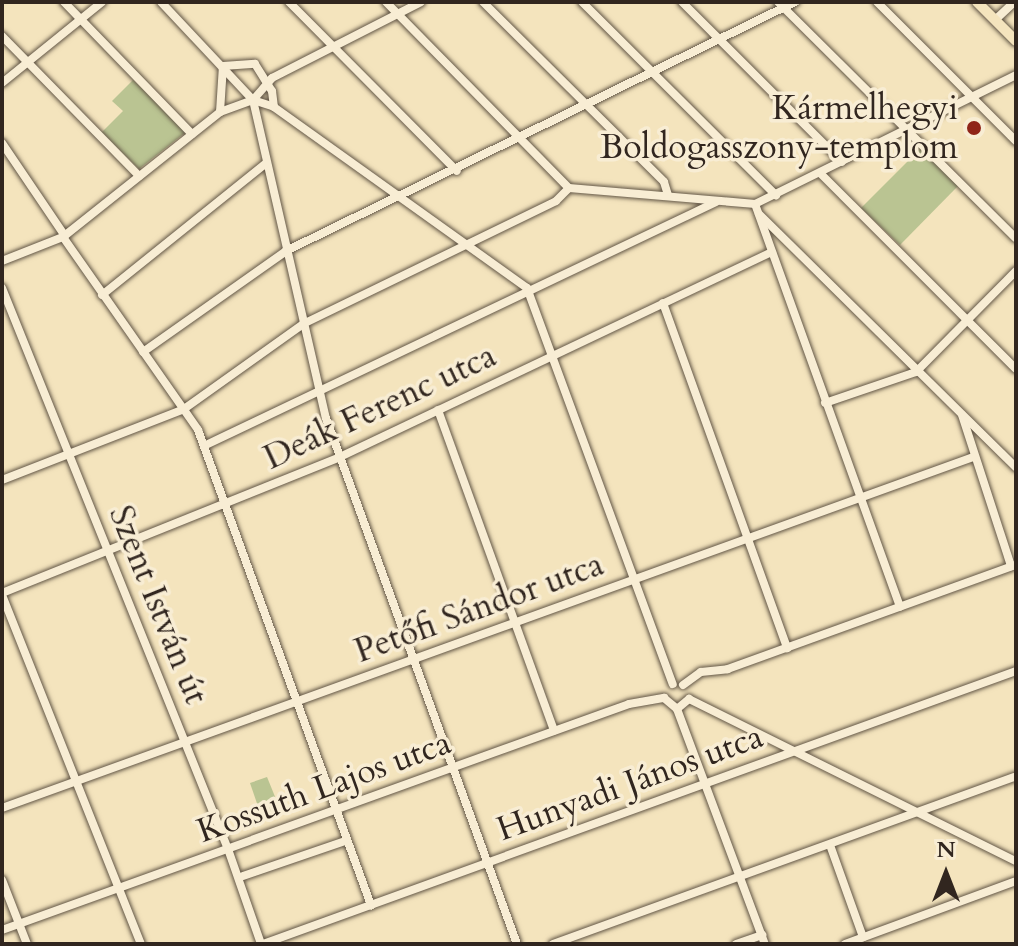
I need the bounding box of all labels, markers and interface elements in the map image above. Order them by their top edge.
place label: Kármelhegyi Boldogasszony-templom [600,88,958,168]
marker: Kármelhegyi Boldogasszony-templom [965,119,983,137]
street label: Deák Ferenc utca [258,335,502,479]
street label: Szent István út [100,500,216,710]
street label: Petőfi Sándor utca [349,544,609,672]
street label: Hunyadi János utca [492,716,768,850]
street label: Kossuth Lajos utca [192,722,456,852]
north arrow [906,834,986,914]
text: N [936,835,956,865]

